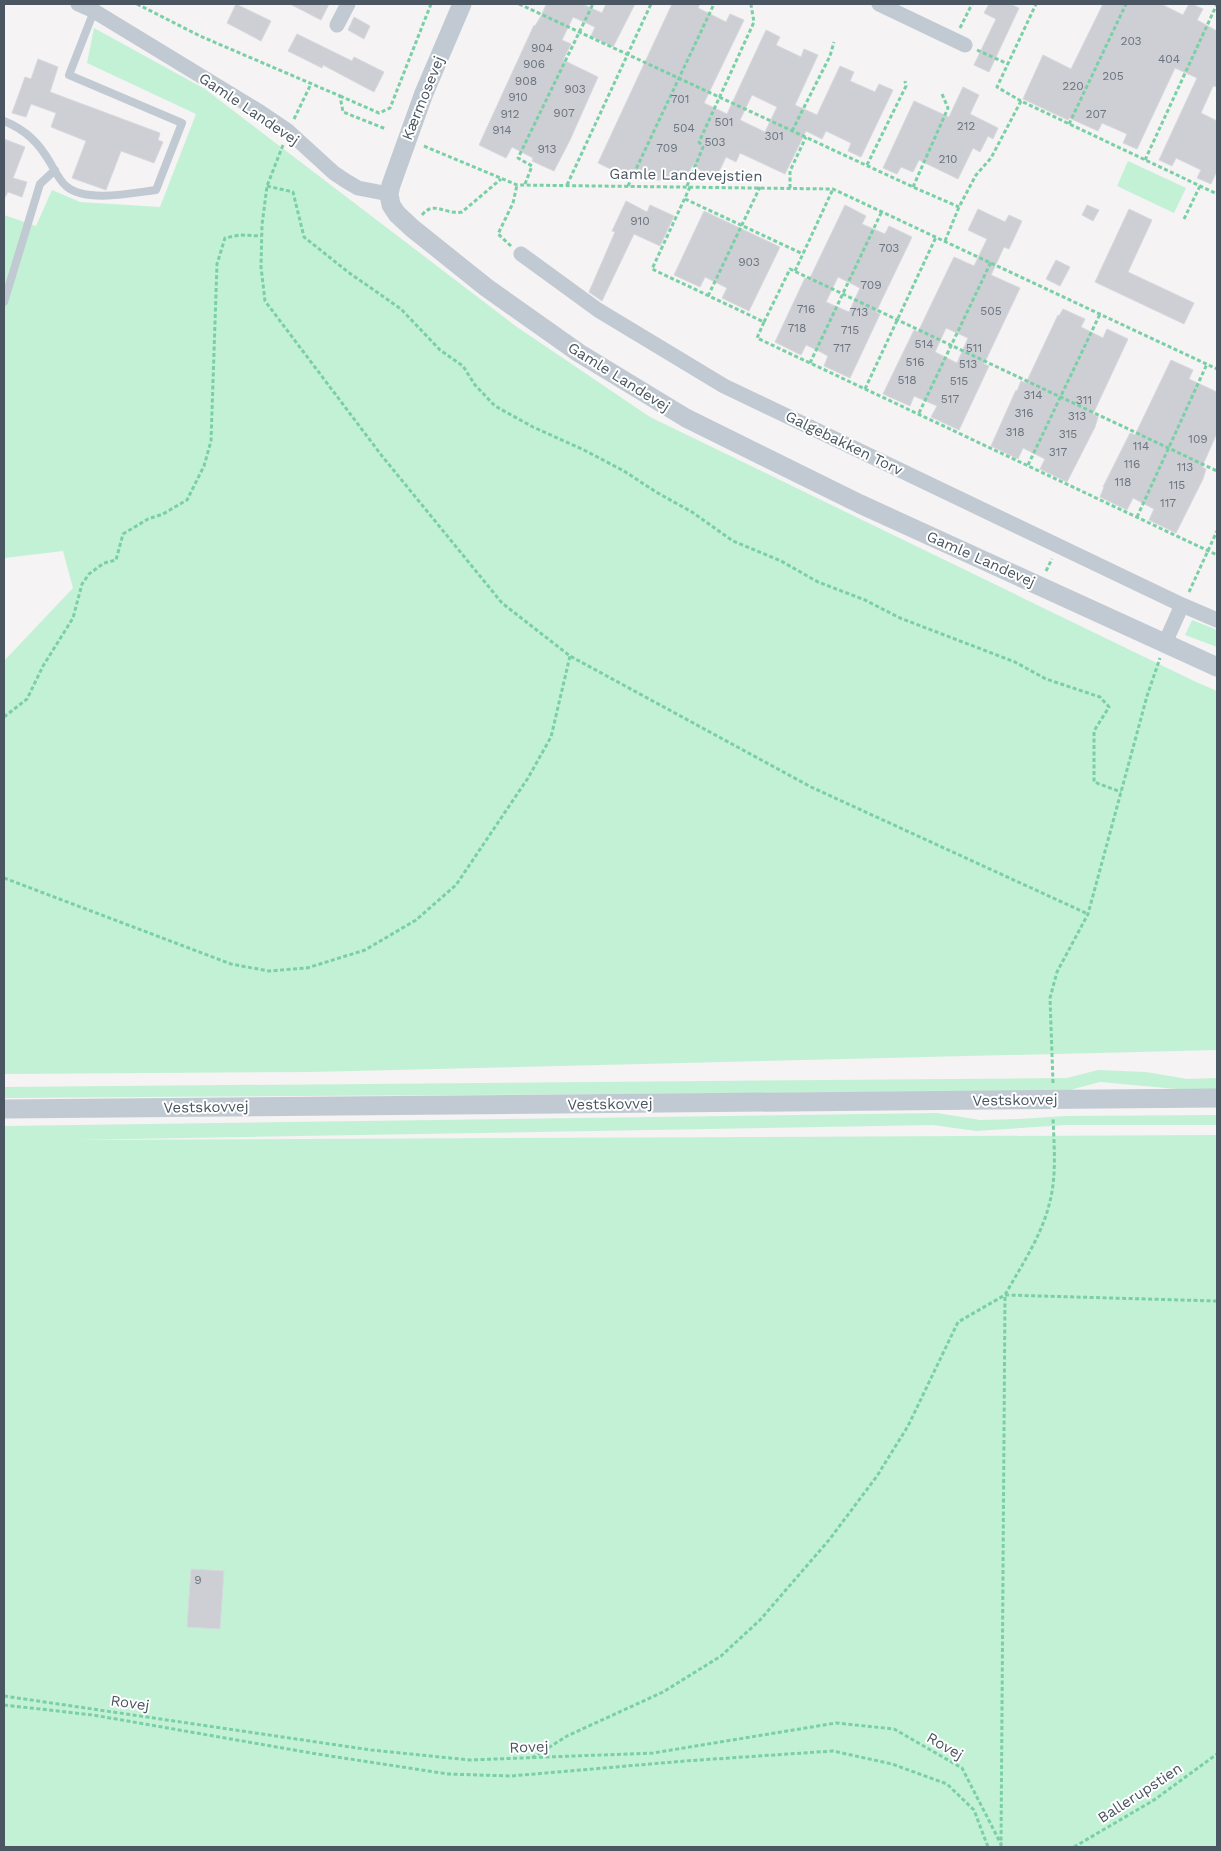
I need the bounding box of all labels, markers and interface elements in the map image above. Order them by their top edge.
house number: 203 [1120,34,1142,48]
house number: 904 [531,41,553,55]
house number: 404 [1158,52,1180,66]
street label: Kærmosevej [398,53,448,143]
house number: 906 [523,57,545,71]
street label: Gamle Landevej [195,69,303,149]
house number: 205 [1102,69,1124,83]
house number: 908 [515,74,537,88]
house number: 220 [1062,79,1084,93]
house number: 903 [564,82,586,96]
house number: 910 [508,90,528,104]
house number: 701 [671,92,689,106]
house number: 907 [553,106,575,120]
house number: 912 [500,107,520,121]
house number: 207 [1086,107,1107,121]
house number: 501 [714,115,734,129]
house number: 212 [957,119,975,133]
house number: 504 [673,121,695,135]
house number: 914 [492,123,512,137]
house number: 301 [764,129,784,143]
house number: 503 [704,135,726,149]
house number: 709 [656,141,678,155]
house number: 913 [537,142,557,156]
house number: 210 [938,152,958,166]
street label: Gamle Landevejstien [609,165,763,185]
house number: 910 [630,214,650,228]
house number: 703 [879,241,899,255]
house number: 903 [738,255,760,269]
house number: 709 [860,278,882,292]
house number: 716 [797,302,815,316]
house number: 505 [980,304,1002,318]
house number: 713 [850,305,868,319]
house number: 718 [788,321,806,335]
house number: 715 [841,323,859,337]
house number: 514 [915,337,934,351]
street label: Gamle Landevej [565,338,673,416]
house number: 717 [833,341,851,355]
house number: 511 [966,341,982,355]
house number: 516 [906,355,924,369]
house number: 513 [959,357,977,371]
house number: 518 [897,373,917,387]
house number: 515 [950,374,968,388]
house number: 314 [1023,388,1043,402]
house number: 517 [941,392,959,406]
house number: 311 [1076,393,1092,407]
house number: 316 [1015,406,1033,420]
street label: Galgebakken Torv [782,407,906,479]
house number: 313 [1068,409,1086,423]
house number: 318 [1005,425,1025,439]
house number: 315 [1059,427,1077,441]
house number: 109 [1188,432,1208,446]
house number: 114 [1133,439,1149,453]
house number: 317 [1049,445,1067,459]
house number: 116 [1124,457,1140,471]
house number: 113 [1177,460,1193,474]
house number: 118 [1115,475,1131,489]
house number: 115 [1169,478,1185,492]
house number: 117 [1160,496,1176,510]
street label: Gamle Landevej [924,527,1038,591]
street label: Vestskovvej [972,1090,1058,1110]
street label: Vestskovvej [567,1094,653,1114]
street label: Vestskovvej [163,1097,249,1117]
house number: 9 [194,1573,202,1587]
street label: Rovej [109,1691,151,1715]
street label: Rovej [924,1728,966,1764]
street label: Rovej [509,1737,549,1757]
street label: Ballerupstien [1094,1759,1186,1827]

